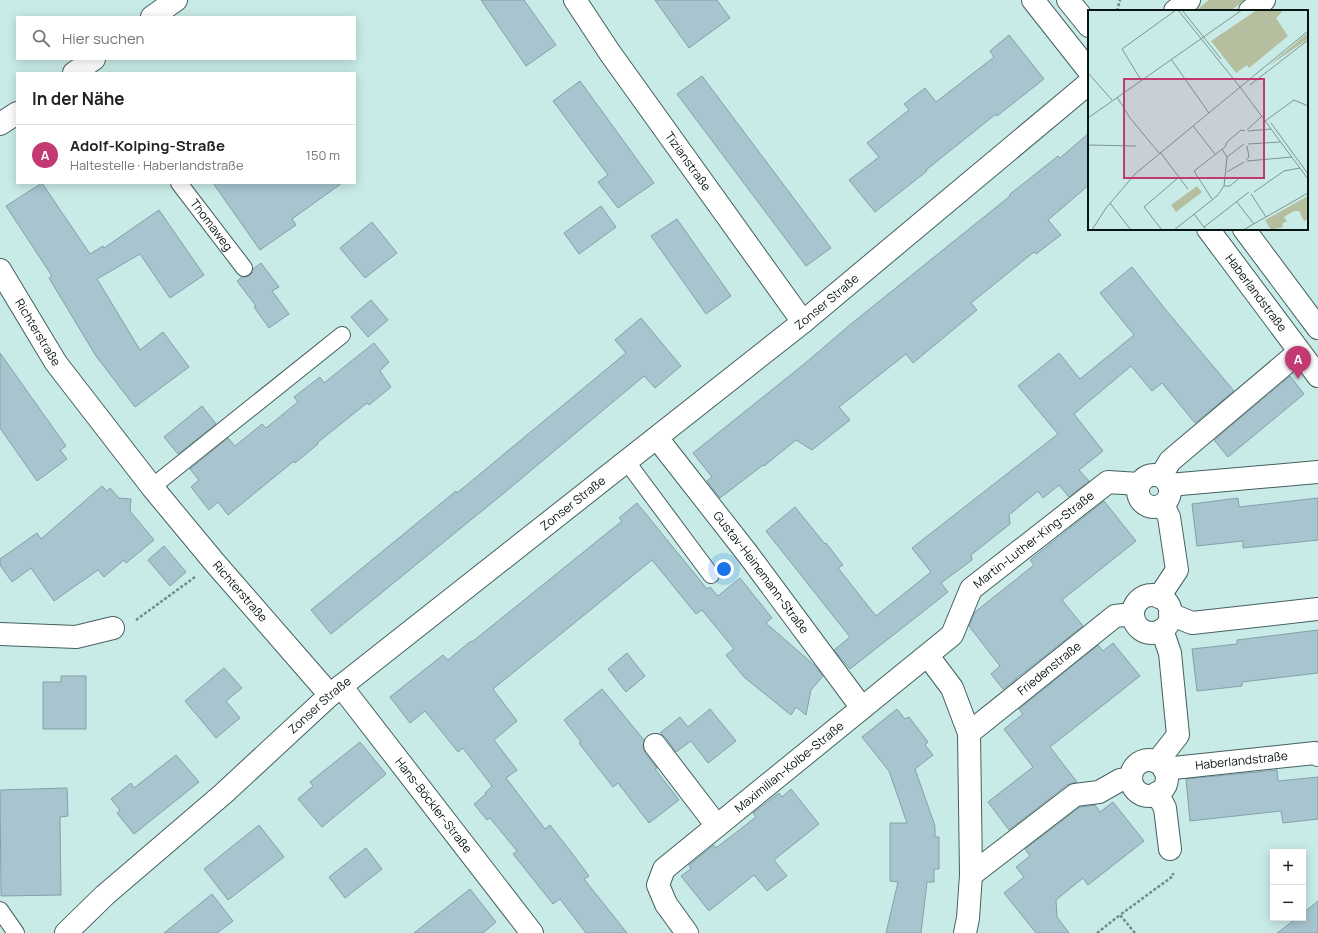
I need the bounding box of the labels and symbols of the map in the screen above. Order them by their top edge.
inset map [1088,10,1308,230]
street label: Tizianstraße [661,128,715,194]
street label: Thomaweg [186,195,237,254]
street label: Haberlandstraße [1222,250,1291,335]
street label: Zonser Straße [791,270,862,333]
street label: Richterstraße [11,295,65,369]
pin: A [1285,346,1311,379]
street label: Zonser Straße [536,472,609,534]
street label: Martin-Luther-King-Straße [970,487,1097,592]
street label: Gustav-Heinemann-Straße [709,507,813,637]
street label: Richterstraße [209,557,272,625]
your location [714,559,734,579]
street label: Friedenstraße [1014,637,1085,699]
street label: Zonser Straße [284,673,354,738]
street label: Maximilian-Kolbe-Straße [731,717,847,816]
street label: Haberlandstraße [1194,747,1289,774]
street label: Hans-Böckler-Straße [391,754,476,857]

